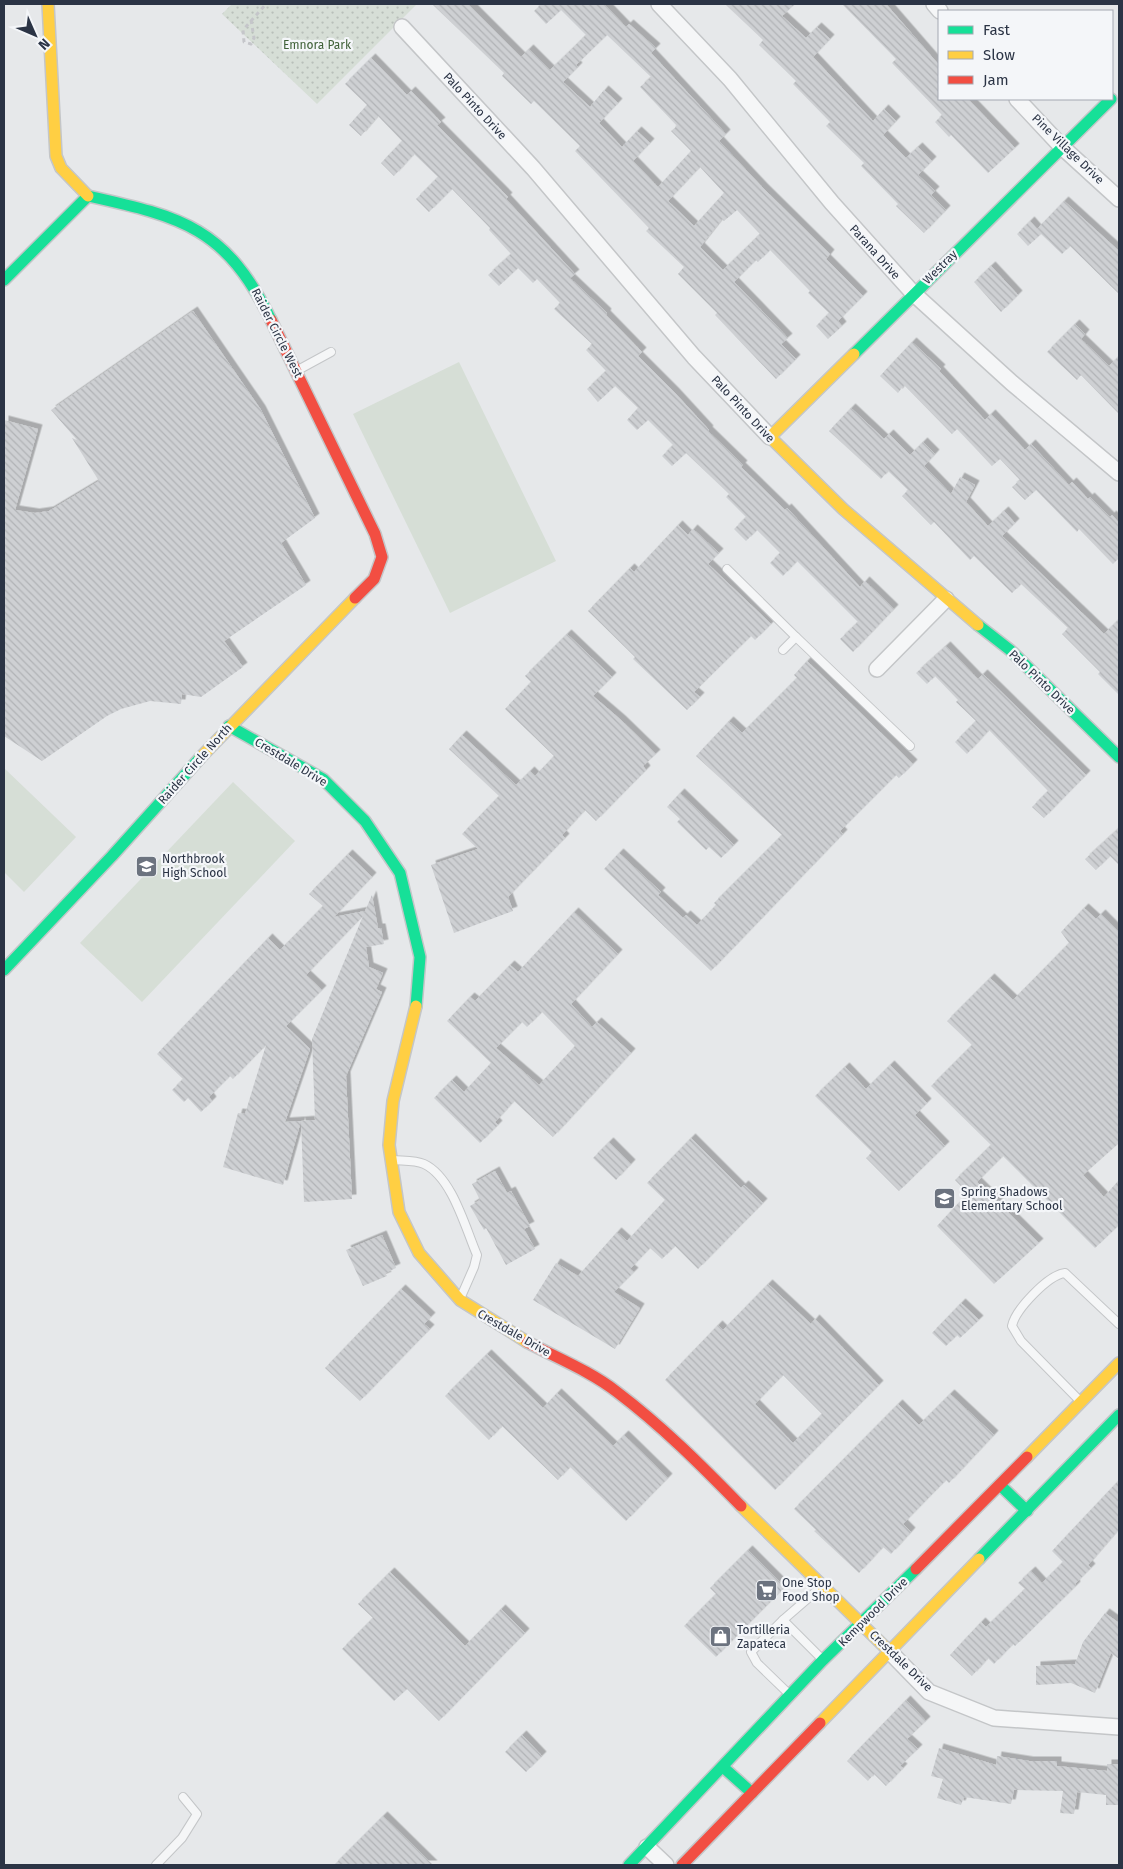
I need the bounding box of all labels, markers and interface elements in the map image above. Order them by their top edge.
north arrow [10,10,60,60]
legend [938,10,1113,100]
text: Fast [983,21,1010,39]
text: N [35,35,53,53]
park label: Emnora Park [283,38,352,52]
text: Slow [983,46,1015,64]
street label: Palo Pinto Drive [440,70,510,142]
text: Jam [983,71,1009,89]
street label: Pine Village Drive [1029,111,1107,187]
street label: Parana Drive [847,222,903,282]
street label: Westray [920,247,960,287]
street label: Raider Circle West [248,286,306,380]
street label: Palo Pinto Drive [708,373,778,445]
street label: Palo Pinto Drive [1006,647,1078,717]
street label: Raider Circle North [155,721,235,807]
street label: Crestdale Drive [252,735,330,789]
place label: Northbrook High School [162,852,227,880]
school or university icon: Northbrook High School [134,854,158,878]
place label: Spring Shadows Elementary School [961,1185,1063,1213]
school or university icon: Spring Shadows Elementary School [933,1187,957,1211]
street label: Crestdale Drive [475,1306,553,1360]
street label: Kempwood Drive [836,1575,910,1649]
place label: One Stop Food Shop [782,1576,840,1604]
supermarket icon: One Stop Food Shop [754,1578,778,1602]
place label: Tortilleria Zapateca [737,1623,790,1651]
shop icon: Tortilleria Zapateca [709,1625,733,1649]
street label: Crestdale Drive [867,1627,935,1695]

